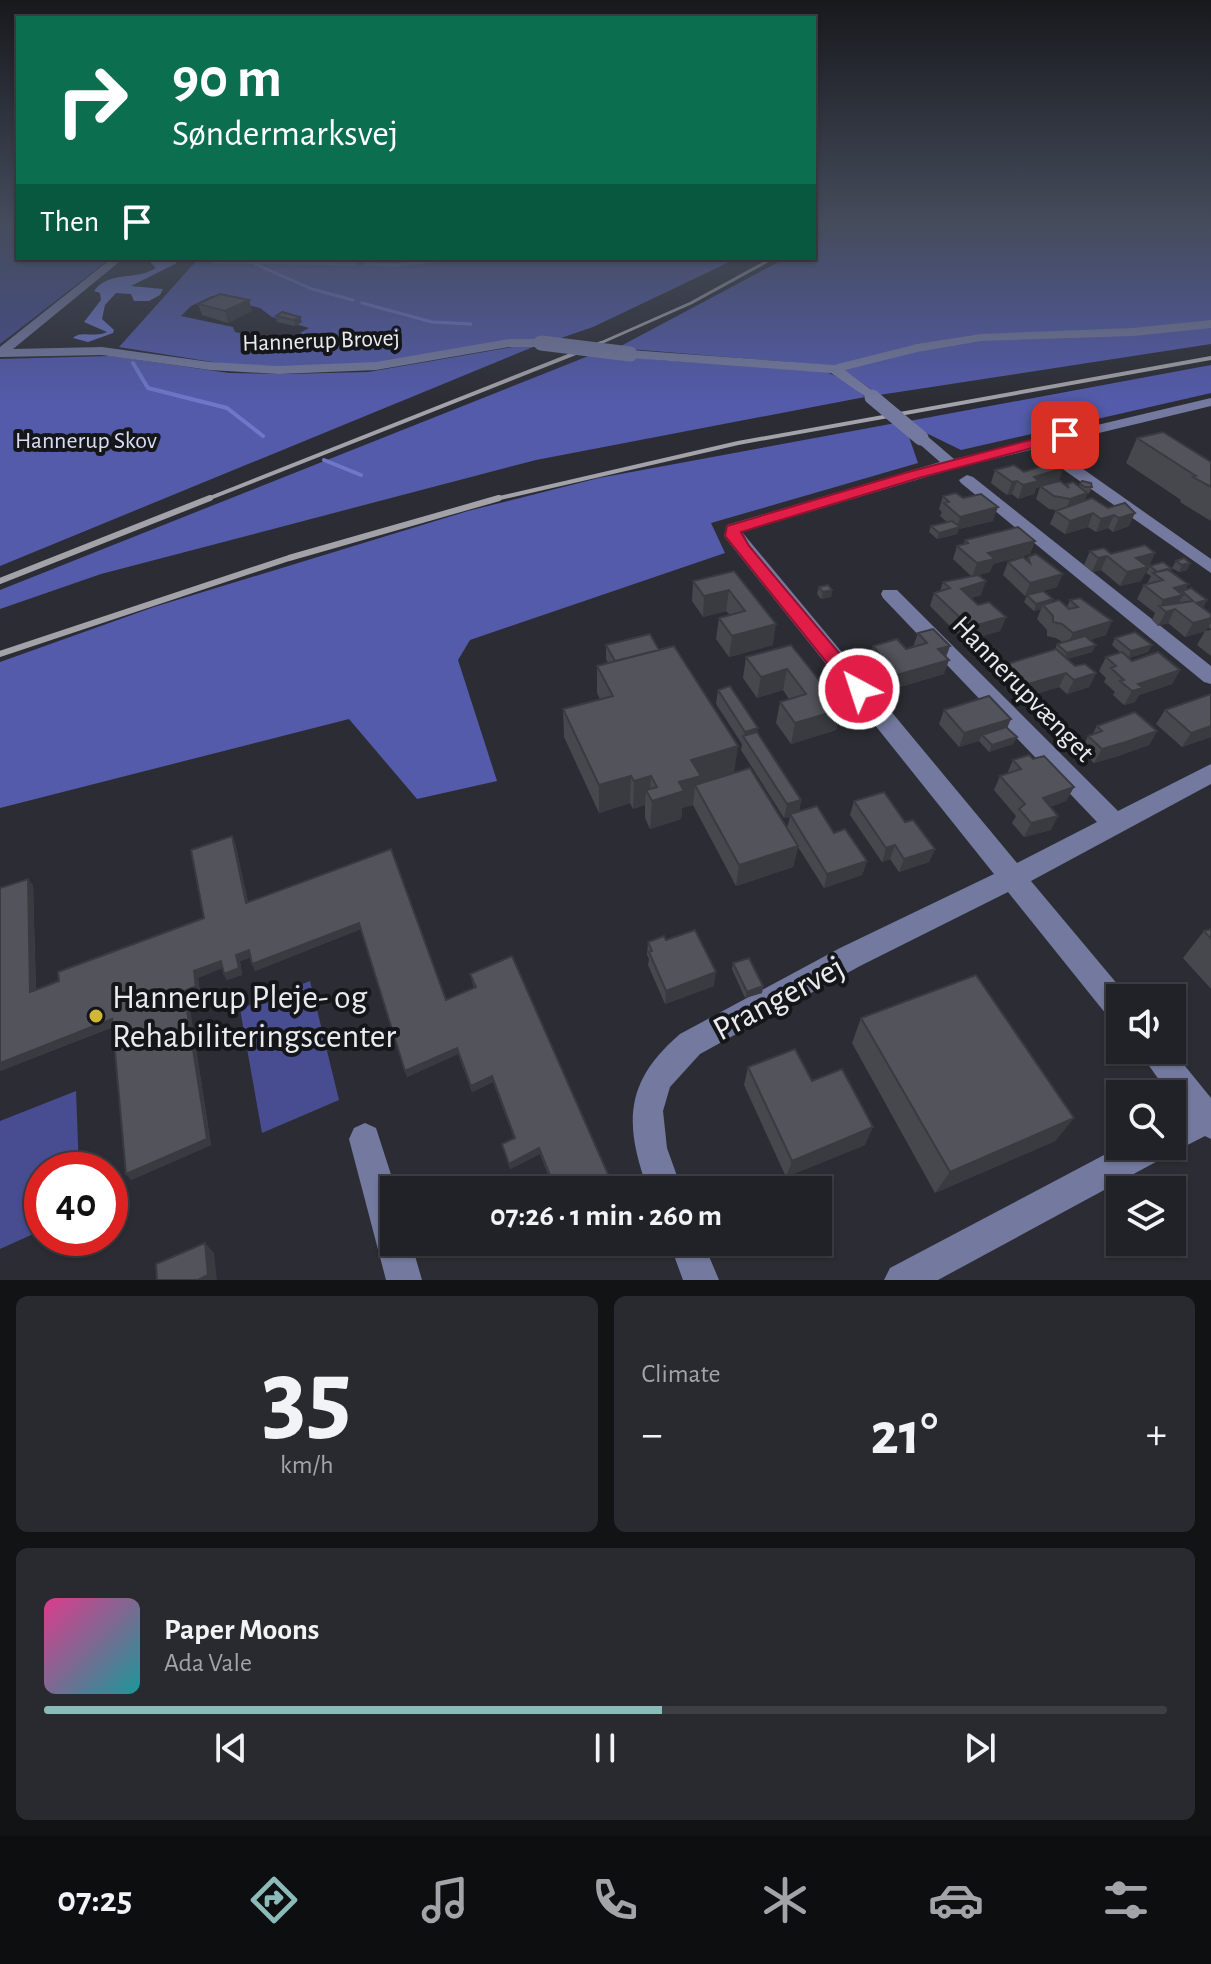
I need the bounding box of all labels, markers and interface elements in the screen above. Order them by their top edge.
icon: right [40,48,144,152]
text: 90 m [172,51,282,107]
text: Søndermarksvej [172,116,398,152]
icon: arrive [115,200,159,244]
text: Then [40,207,99,237]
street label: Hannerup Brovej [242,326,400,356]
pin [1031,401,1099,469]
icon: arrive [1043,413,1087,457]
park label: Hannerup Skov [15,429,157,453]
street label: Hannerupvænget [946,611,1099,768]
position arrow [817,647,901,731]
street label: Prangervej [708,950,850,1047]
place label: Hannerup Pleje- og Rehabiliteringscenter [112,981,396,1054]
map controls [1106,984,1186,1256]
button: sound [1106,984,1186,1064]
marker: Hannerup Pleje- og Rehabiliteringscenter [87,1007,105,1025]
button: search [1106,1080,1186,1160]
speed limit sign: 40 [24,1152,128,1256]
button: layers [1106,1176,1186,1256]
text: 07:26 · 1 min · 260 m [490,1201,722,1231]
text: 35 [262,1346,352,1450]
text: Climate [642,1361,720,1387]
text: 21° [871,1405,938,1465]
text: − [642,1413,663,1457]
text: + [1146,1413,1167,1457]
text: km/h [280,1452,334,1478]
text: Paper Moons [164,1615,319,1645]
text: Ada Vale [164,1650,252,1676]
icon: previous [209,1726,253,1770]
icon: pause [583,1726,627,1770]
icon: next [958,1726,1002,1770]
icon: directions [246,1872,302,1928]
icon: music [417,1872,473,1928]
icon: phone [587,1872,643,1928]
icon: climate [757,1872,813,1928]
icon: car [928,1872,984,1928]
icon: filters [1098,1872,1154,1928]
text: 07:25 [57,1882,132,1918]

